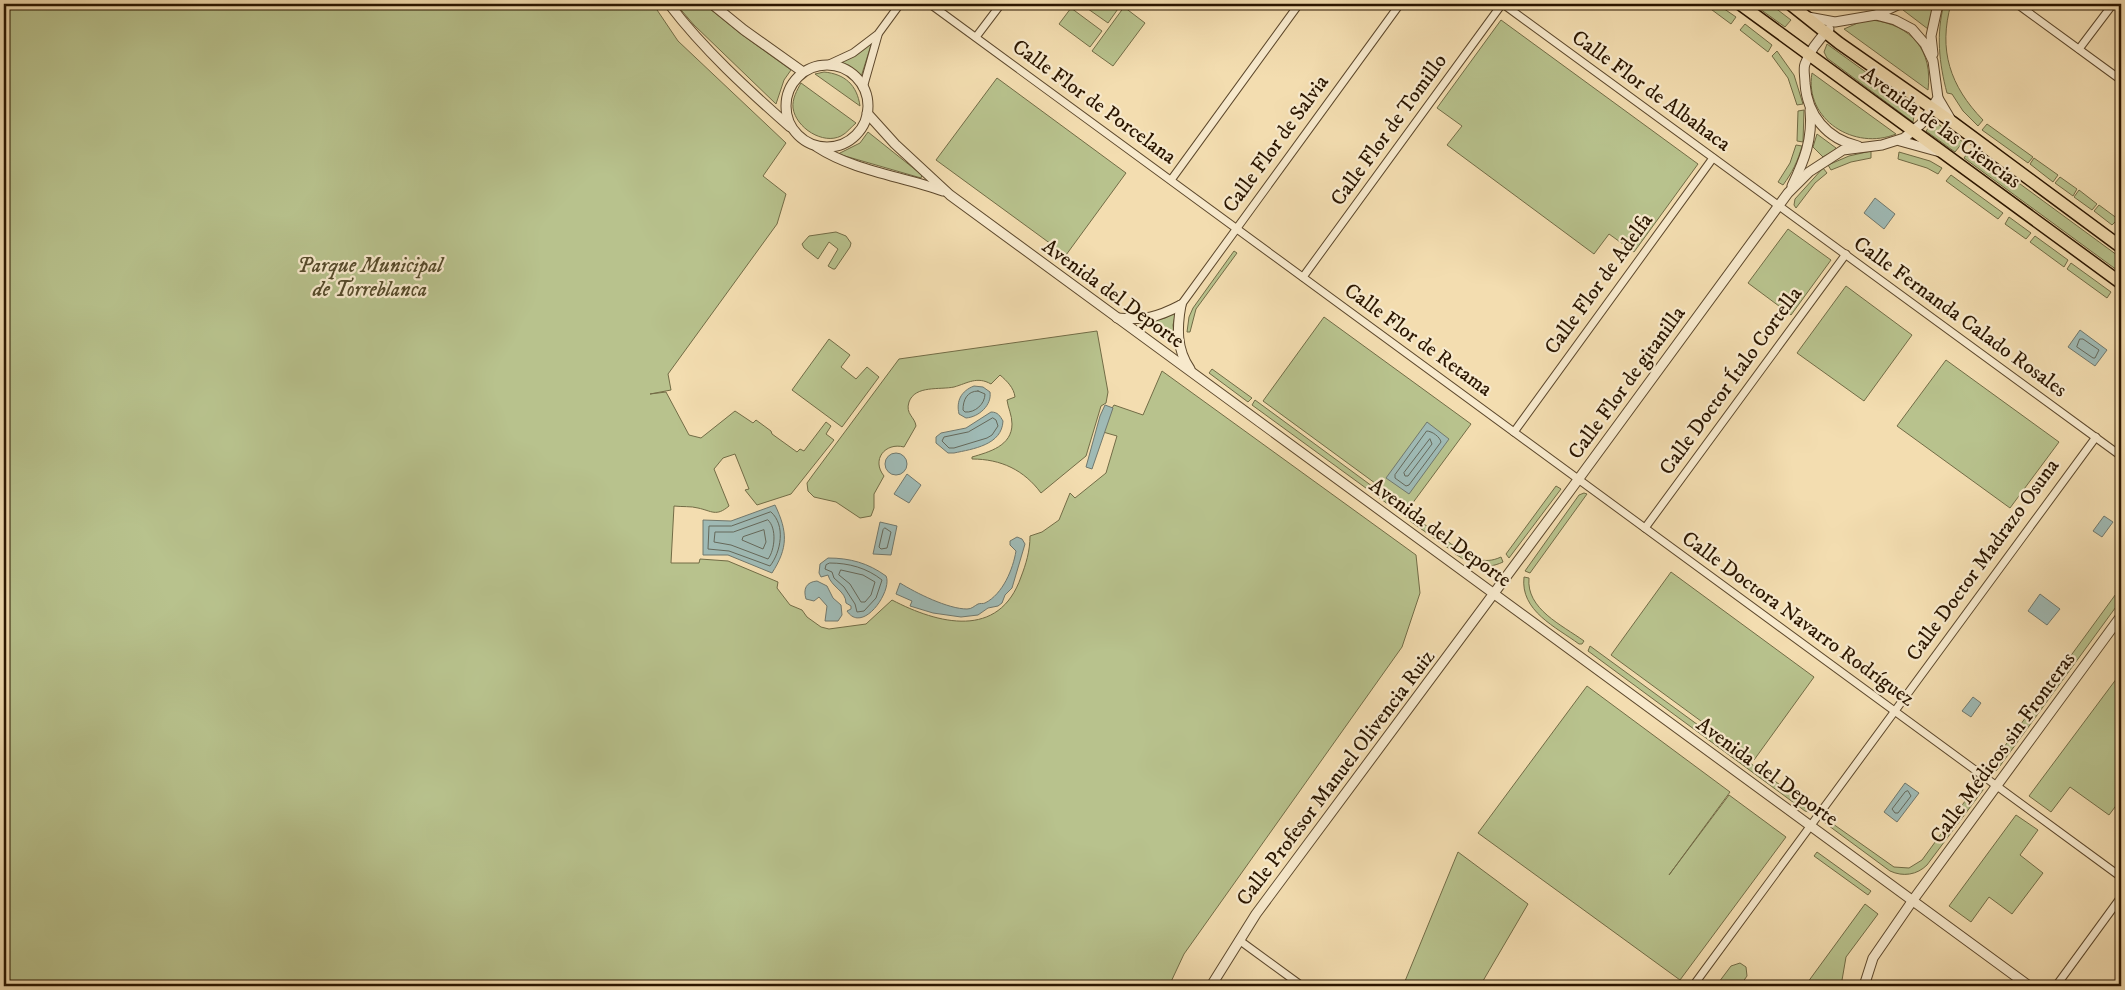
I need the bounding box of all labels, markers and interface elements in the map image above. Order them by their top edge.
street label: Calle Flor de Albahaca [1566,25,1736,157]
street label: Calle Flor de Porcelana [1007,34,1181,170]
street label: Calle Flor de Tomillo [1325,49,1453,211]
street label: Avenida de las Ciencias [1856,61,2026,195]
street label: Calle Flor de Salvia [1217,70,1335,218]
street label: Calle Flor de Adelfa [1539,208,1659,360]
street label: Calle Fernanda Calado Rosales [1848,231,2072,403]
street label: Avenida del Deporte [1037,234,1189,354]
park label: Parque Municipal de Torreblanca [297,253,445,303]
street label: Calle Flor de Retama [1339,278,1497,403]
street label: Calle Doctor Ítalo Cortella [1652,281,1808,480]
street label: Calle Flor de gitanilla [1563,301,1691,465]
street label: Calle Doctor Madrazo Osuna [1901,454,2065,666]
street label: Avenida del Deporte [1364,473,1516,593]
street label: Calle Doctora Navarro Rodríguez [1676,526,1920,712]
street label: Calle Profesor Manuel Olivencia Ruiz [1231,645,1441,911]
street label: Calle Médicos sin Fronteras [1925,647,2081,849]
street label: Avenida del Deporte [1691,712,1843,832]

